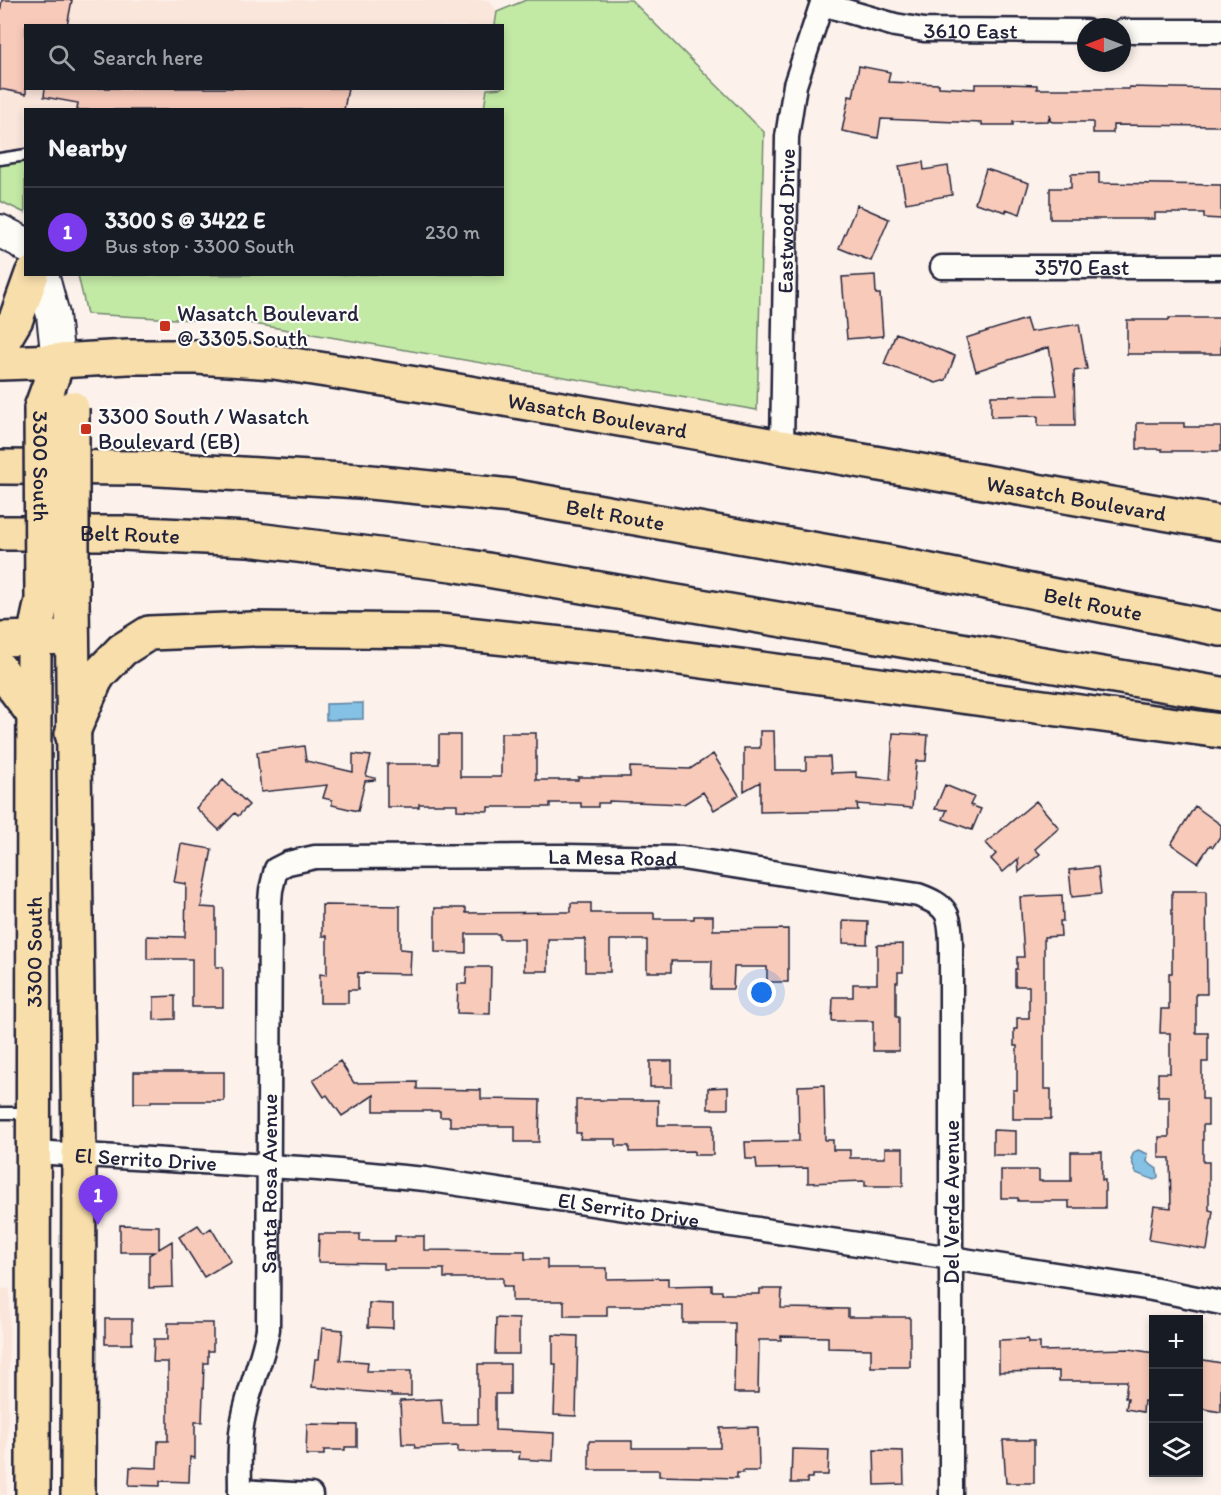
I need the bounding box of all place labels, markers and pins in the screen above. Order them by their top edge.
place label: Wasatch Boulevard @ 3305 South [177,300,359,352]
marker: Wasatch Boulevard @ 3305 South [158,319,172,333]
place label: 3300 South / Wasatch Boulevard (EB) [98,403,309,455]
marker: 3300 South / Wasatch Boulevard (EB) [79,422,93,436]
pin: 1 [78,1176,118,1225]

